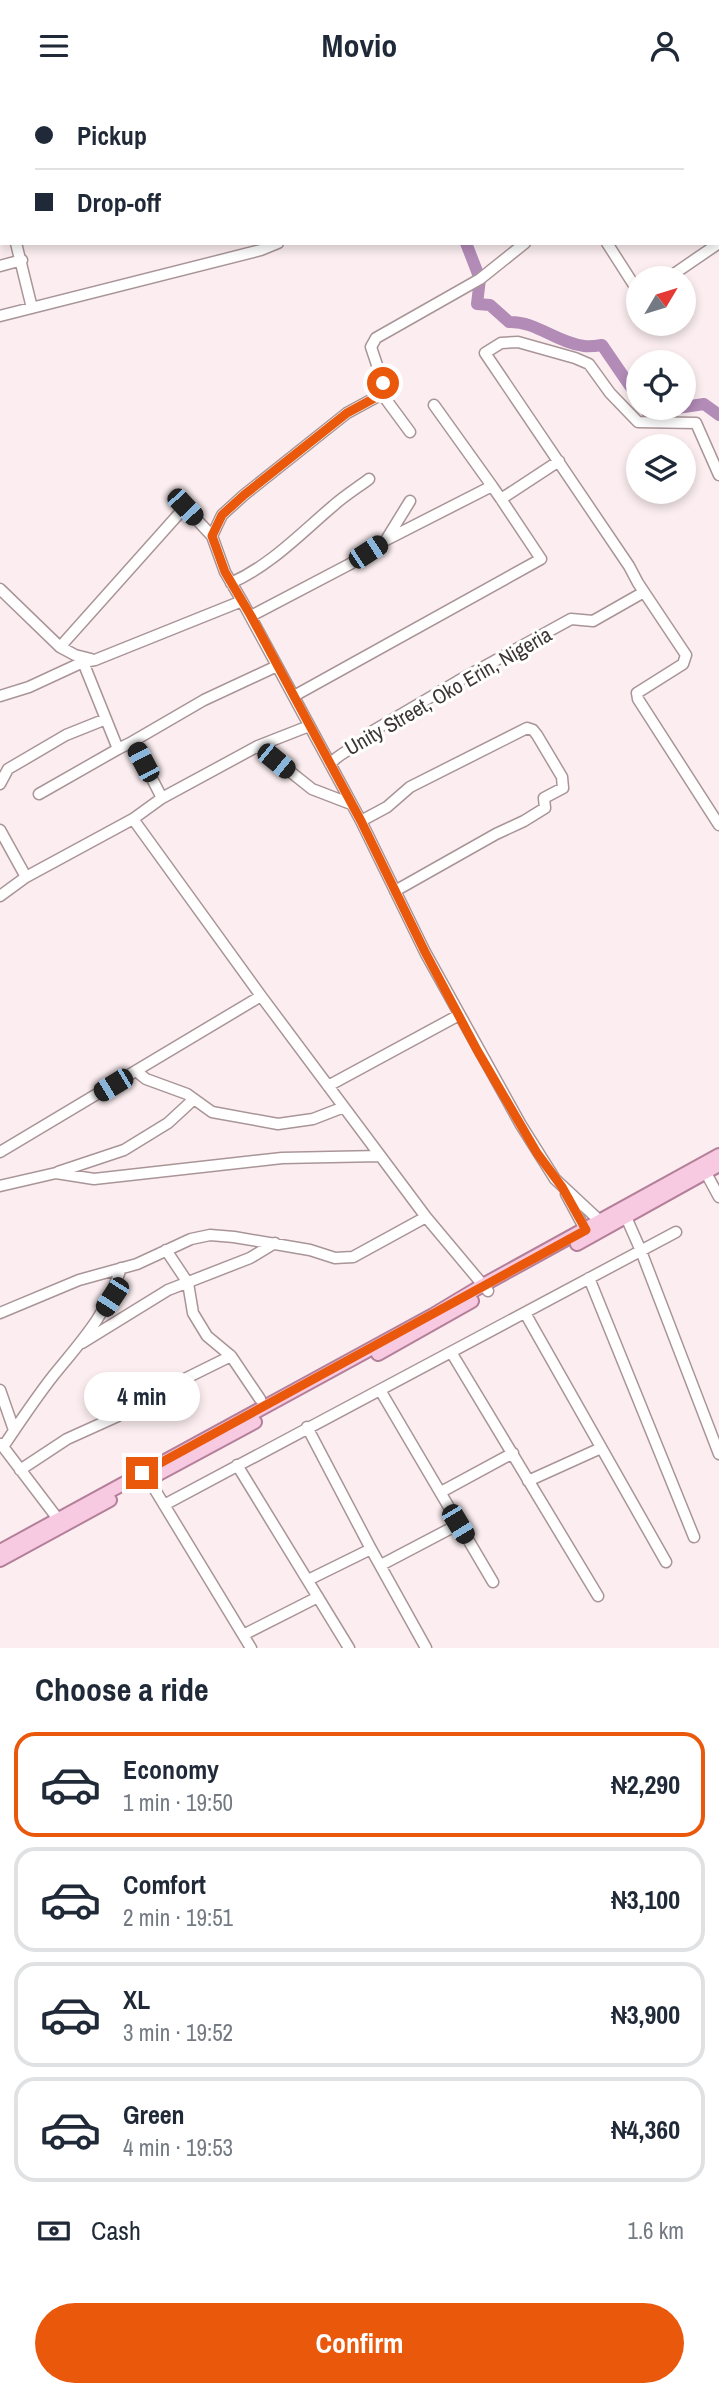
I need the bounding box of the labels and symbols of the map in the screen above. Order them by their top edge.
north arrow [626,266,696,336]
route start [367,367,399,399]
car [163,484,208,530]
car [345,532,392,572]
street label: Unity Street, Oko Erin, Nigeria [339,620,557,762]
car [124,739,163,785]
car [254,740,299,782]
car [90,1065,137,1105]
car [92,1274,133,1320]
callout: 4 min [84,1371,200,1421]
route end [126,1457,158,1489]
car [439,1501,478,1547]

